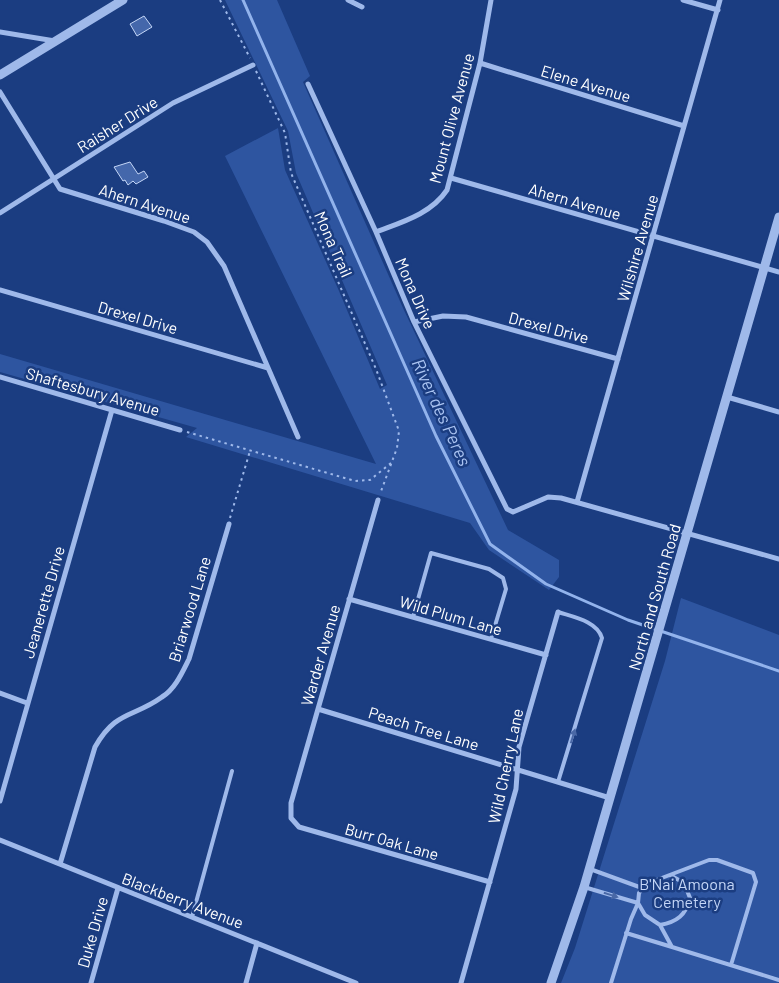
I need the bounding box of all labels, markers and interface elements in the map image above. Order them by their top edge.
street label: Mount Olive Avenue [424,51,478,185]
street label: Elene Avenue [539,60,633,106]
street label: Raisher Drive [73,92,161,156]
street label: Ahern Avenue [97,179,193,227]
street label: Ahern Avenue [527,179,623,223]
street label: Wilshire Avenue [613,192,661,304]
street label: Mona Trail [311,208,357,280]
street label: Mona Drive [392,255,440,331]
street label: Drexel Drive [96,297,180,337]
street label: Drexel Drive [507,307,591,347]
water label: River des Peres [408,355,476,469]
street label: Shaftesbury Avenue [24,363,162,419]
street label: North and South Road [624,522,684,672]
street label: Jeanerette Drive [18,544,68,660]
street label: Briarwood Lane [164,554,214,664]
street label: Wild Plum Lane [397,591,505,639]
street label: Warder Avenue [296,602,344,708]
street label: Peach Tree Lane [366,702,482,754]
street label: Wild Cherry Lane [483,707,527,825]
one-way arrow [569,728,577,743]
street label: Burr Oak Lane [343,819,441,863]
street label: Blackberry Avenue [119,868,247,932]
park label: B'Nai Amoona Cemetery [639,874,735,911]
one-way arrow [604,891,619,899]
street label: Duke Drive [73,894,111,970]

